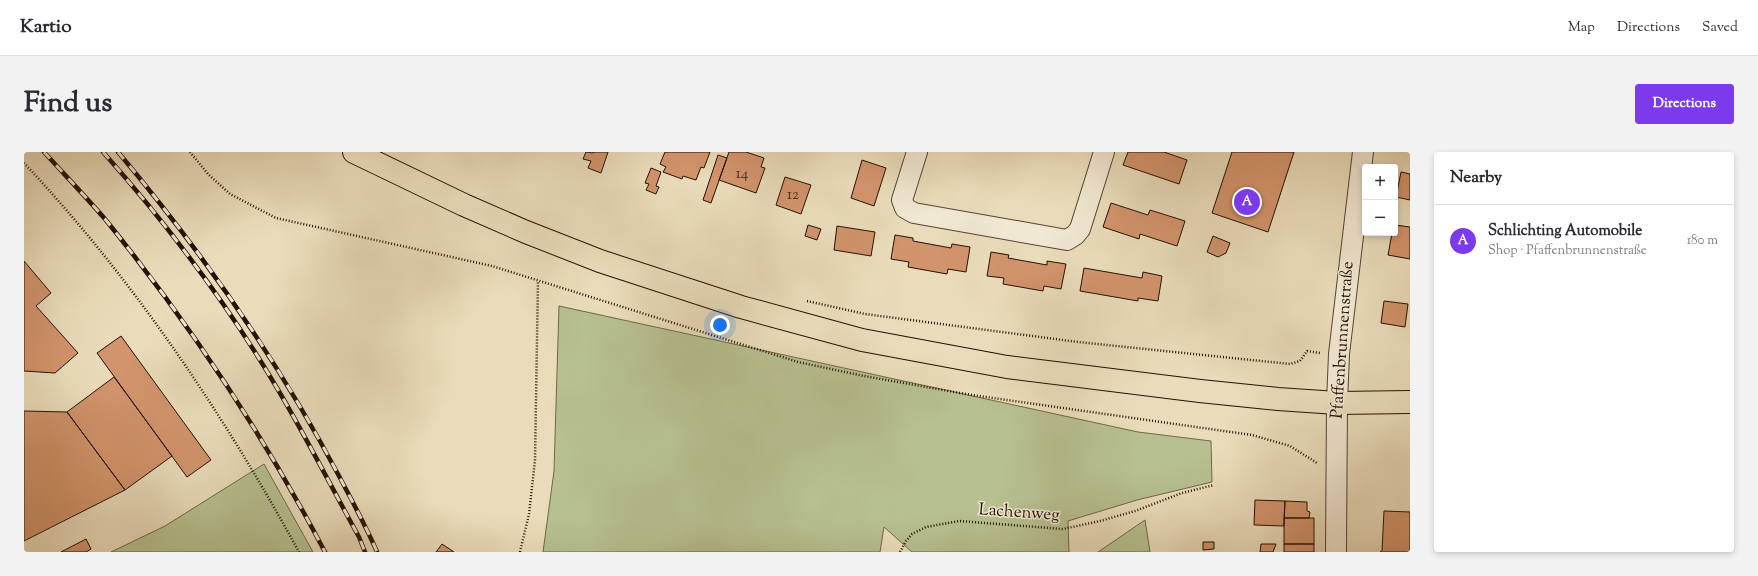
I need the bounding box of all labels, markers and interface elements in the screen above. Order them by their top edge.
text: Kartio [20,14,72,41]
text: Map [1568,18,1595,38]
text: Directions [1617,18,1680,38]
text: Saved [1702,18,1738,38]
text: Find us [24,84,112,124]
button: Directions [1635,84,1734,124]
house number: 14 [736,164,749,185]
map controls [1362,164,1398,236]
button: + [1362,164,1398,200]
text: Nearby [1450,166,1502,190]
house number: 12 [787,185,799,206]
pin: A [1234,187,1260,217]
button: − [1362,200,1398,236]
text: Schlichting Automobile [1488,221,1642,242]
text: A [1458,232,1468,250]
text: 180 m [1687,232,1718,250]
text: Shop · Pfaffenbrunnenstraße [1488,242,1647,260]
street label: Pfaffenbrunnenstraße [1326,260,1360,420]
your location [710,315,730,335]
street label: Lachenweg [978,498,1060,528]

